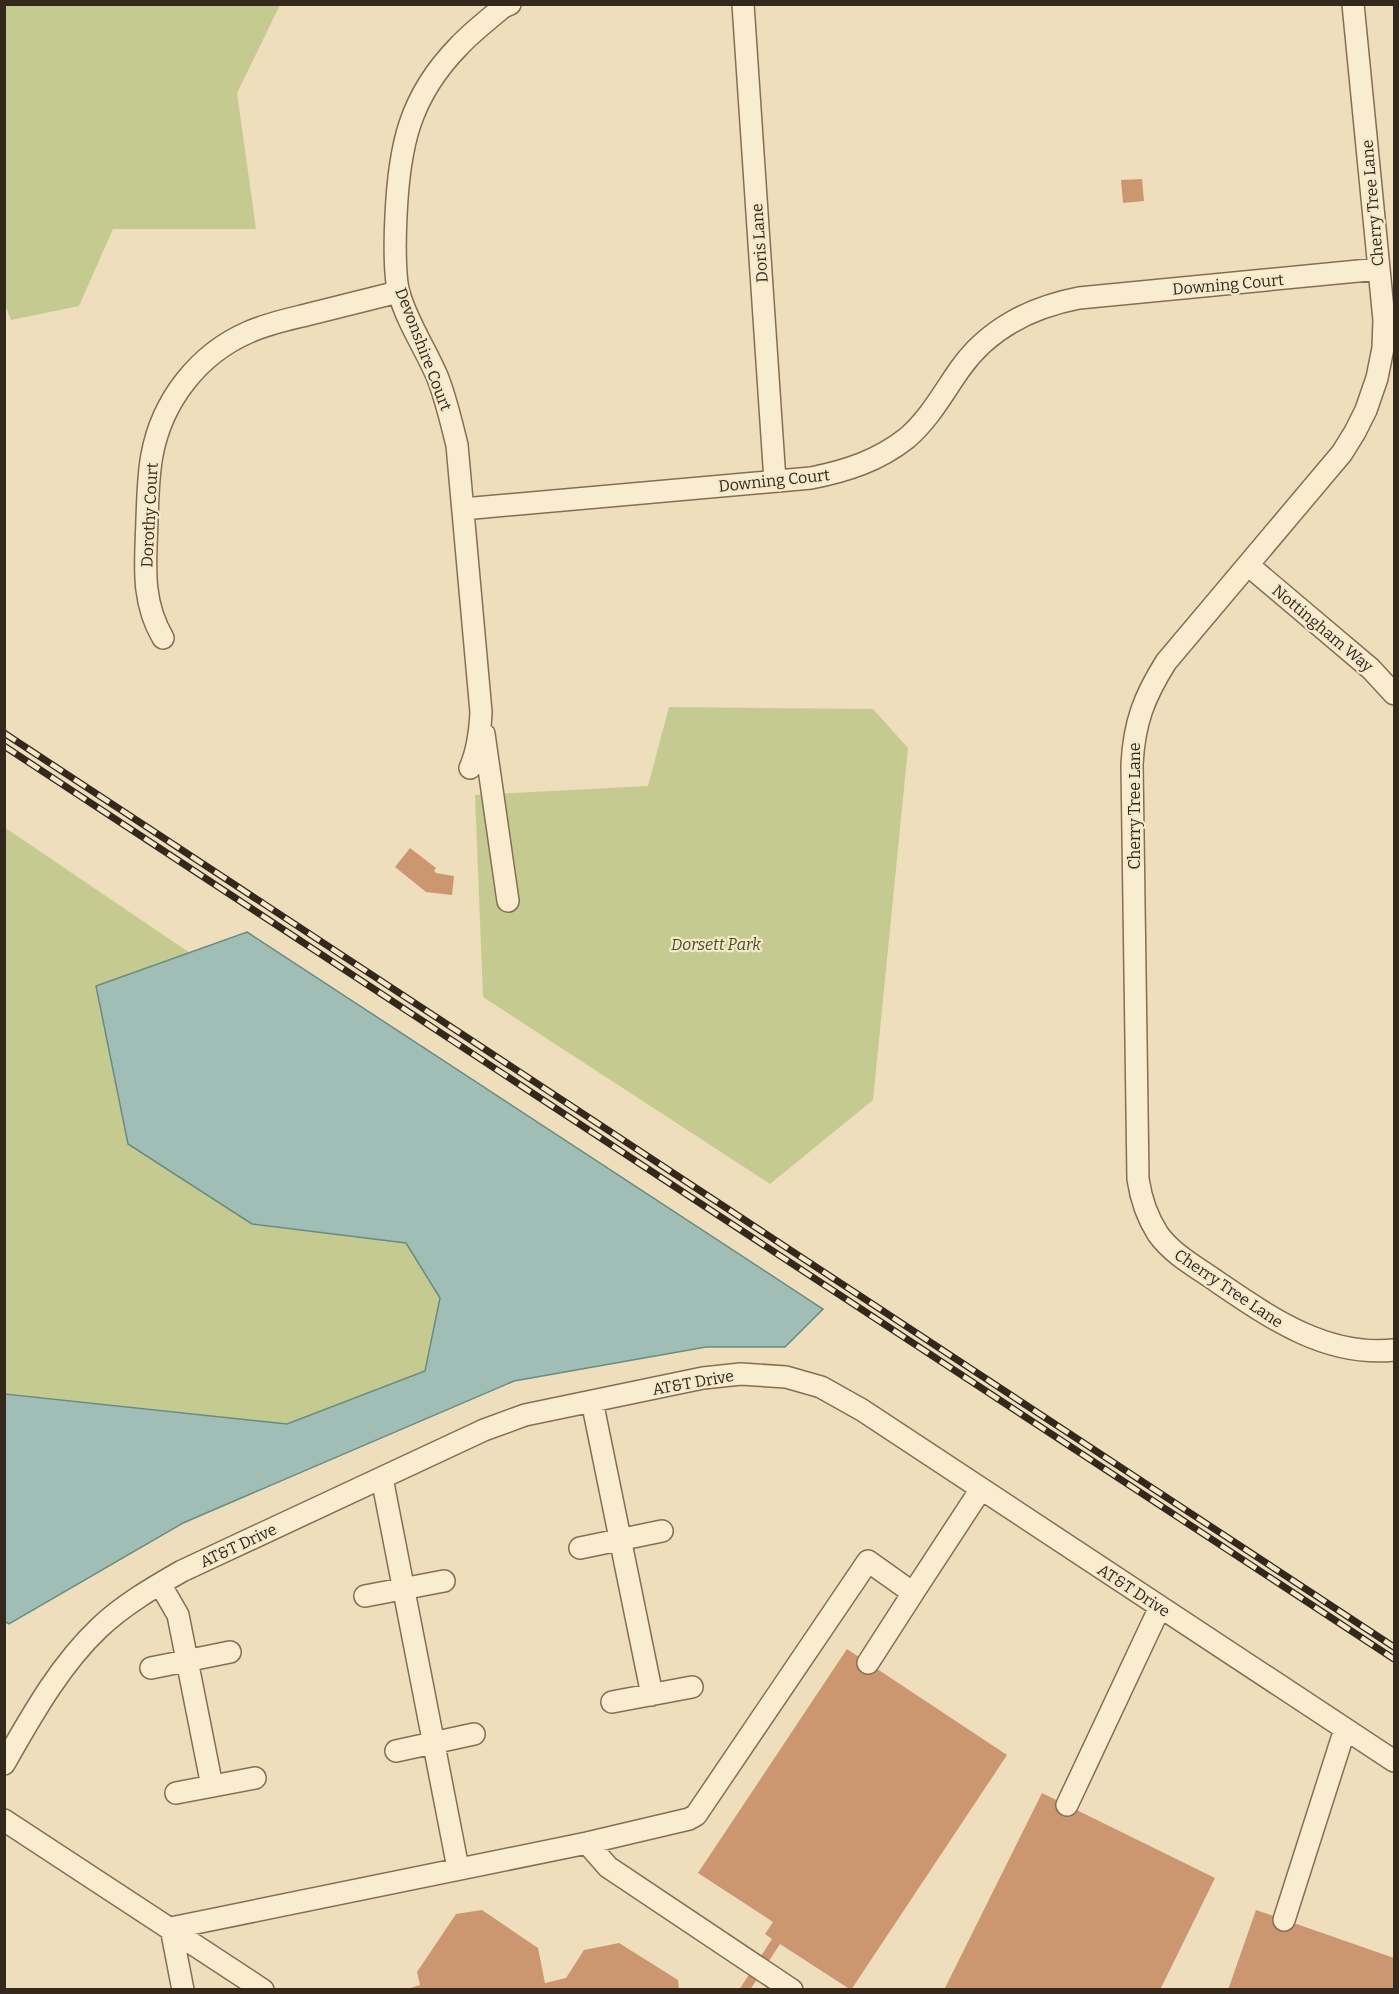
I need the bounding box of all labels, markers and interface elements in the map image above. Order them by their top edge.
street label: Cherry Tree Lane [1357,139,1387,267]
street label: Doris Lane [747,203,772,283]
street label: Downing Court [1171,270,1285,299]
street label: Devonshire Court [391,285,456,414]
street label: Dorothy Court [137,462,162,568]
street label: Downing Court [717,465,831,496]
street label: Nottingham Way [1268,581,1377,676]
street label: Cherry Tree Lane [1125,742,1144,870]
park label: Dorsett Park [671,935,761,954]
street label: Cherry Tree Lane [1171,1245,1287,1332]
street label: AT&T Drive [651,1366,735,1399]
street label: AT&T Drive [197,1519,280,1571]
street label: AT&T Drive [1094,1560,1173,1621]

